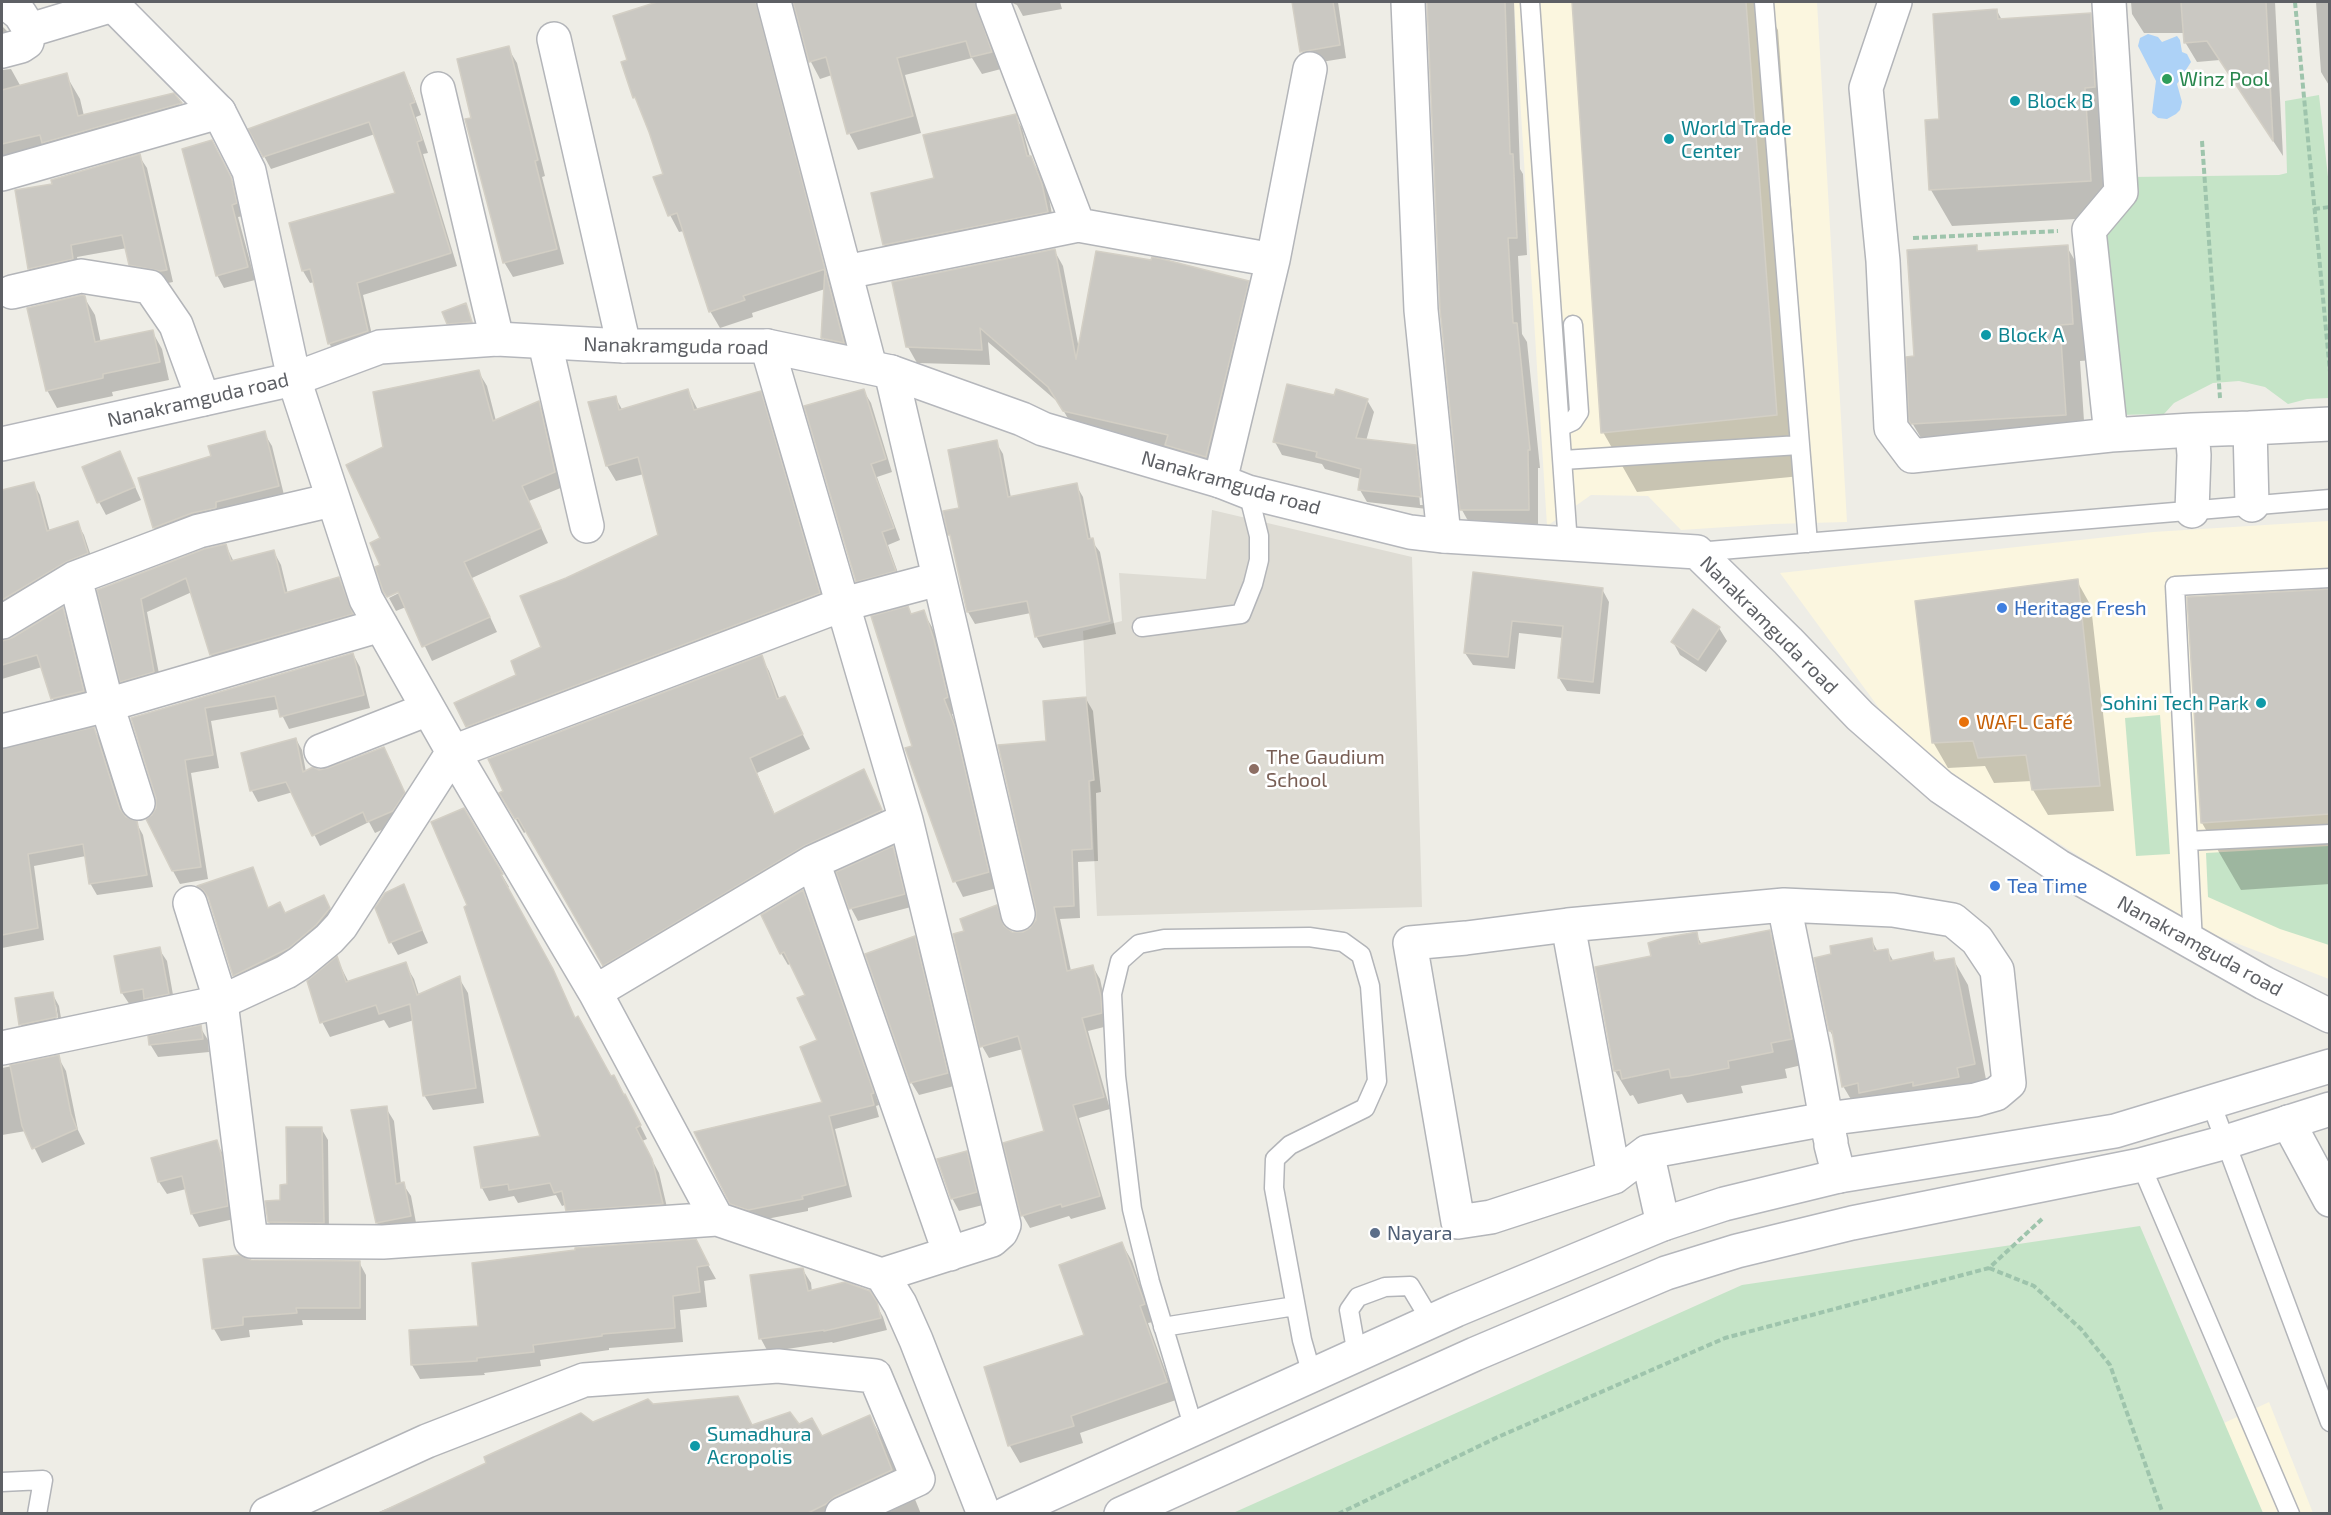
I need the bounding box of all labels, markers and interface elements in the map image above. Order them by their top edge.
place label: Winz Pool [2179,67,2270,91]
marker: Winz Pool [2160,72,2174,86]
place label: Block B [2027,89,2094,113]
marker: Block B [2008,94,2022,108]
place label: World Trade Center [1681,116,1792,163]
marker: World Trade Center [1662,132,1676,146]
place label: Block A [1998,323,2065,347]
marker: Block A [1979,328,1993,342]
street label: Nanakramguda road [583,332,769,360]
street label: Nanakramguda road [105,367,291,433]
street label: Nanakramguda road [1139,446,1323,520]
street label: Nanakramguda road [1695,551,1843,699]
place label: Heritage Fresh [2014,596,2147,620]
marker: Heritage Fresh [1995,601,2009,615]
place label: Sohini Tech Park [2102,691,2249,715]
marker: Sohini Tech Park [2254,696,2268,710]
place label: WAFL Café [1976,710,2073,734]
marker: WAFL Café [1957,715,1971,729]
place label: The Gaudium School [1266,745,1385,792]
marker: The Gaudium School [1247,762,1261,776]
place label: Tea Time [2007,874,2087,898]
marker: Tea Time [1988,879,2002,893]
street label: Nanakramguda road [2113,891,2287,1001]
place label: Nayara [1387,1221,1453,1245]
marker: Nayara [1368,1226,1382,1240]
place label: Sumadhura Acropolis [707,1422,812,1469]
marker: Sumadhura Acropolis [688,1439,702,1453]

